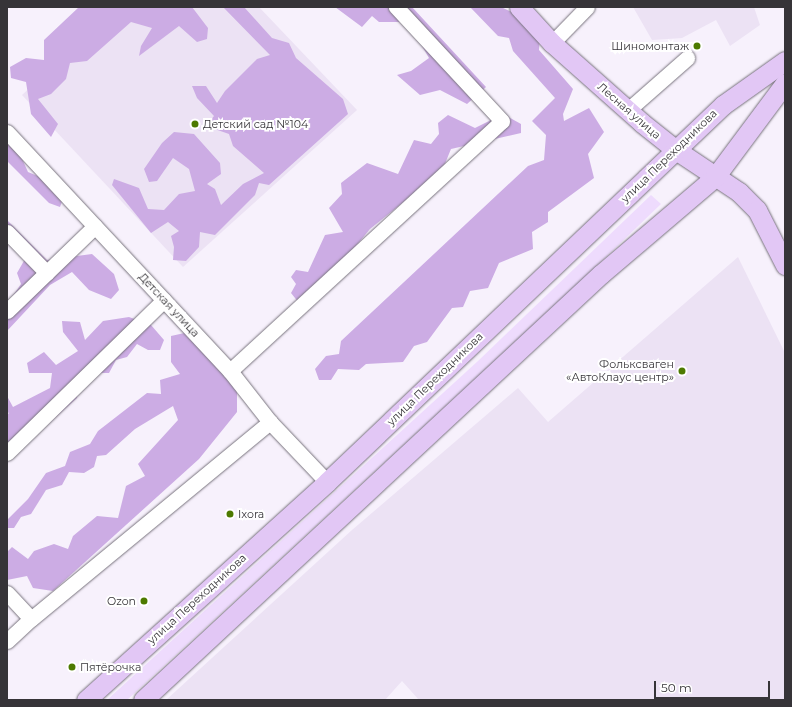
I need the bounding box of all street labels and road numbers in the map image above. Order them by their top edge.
street label: Лесная улица [595,80,663,142]
street label: улица Переходникова [618,107,720,205]
street label: Детская улица [136,270,202,340]
street label: улица Переходникова [384,330,486,428]
street label: улица Переходникова [145,551,249,647]

